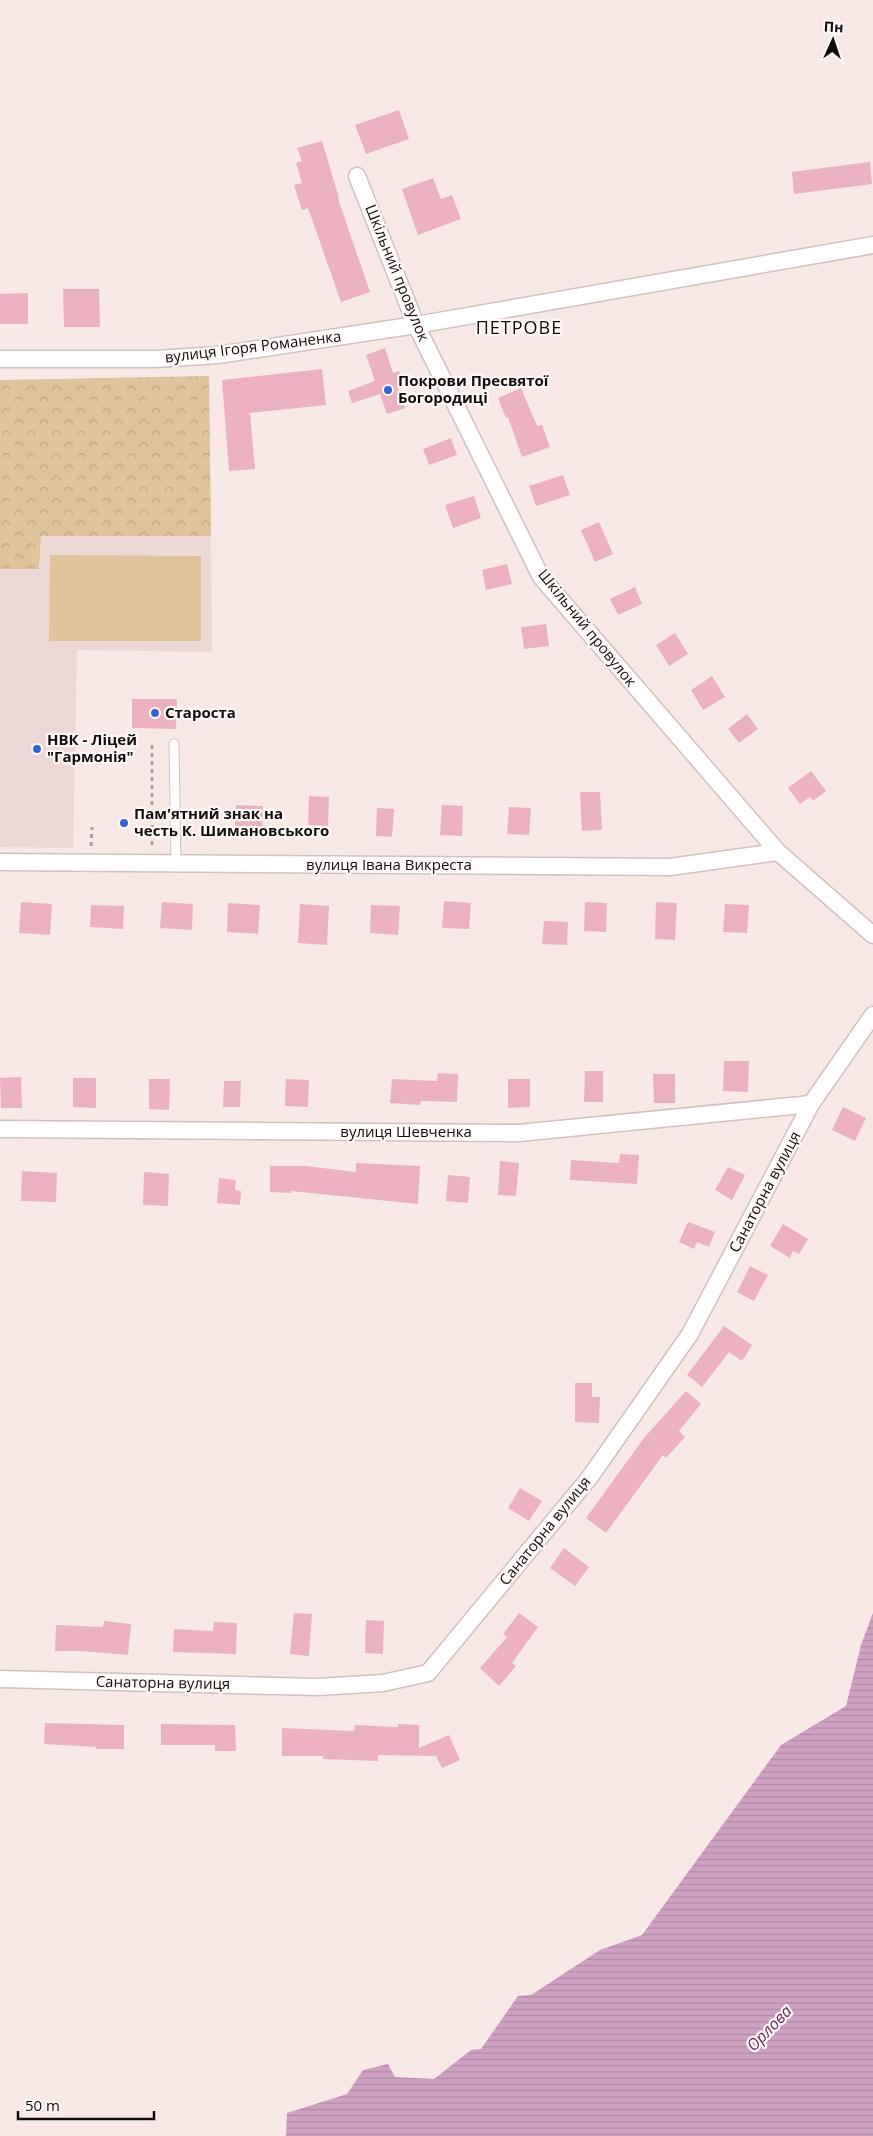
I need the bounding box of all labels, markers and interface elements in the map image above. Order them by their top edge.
north arrow [808,15,858,65]
text: Пн [823,17,844,37]
street label: Шкільний провулок [361,201,435,344]
district label: ПЕТРОВЕ [476,315,562,339]
street label: вулиця Ігоря Романенка [163,325,342,367]
place label: Покрови Пресвятої Богородиці [398,370,549,407]
marker: Покрови Пресвятої Богородиці [382,384,394,396]
street label: Шкільний провулок [534,564,642,691]
place label: Староста [165,702,236,722]
marker: Староста [149,707,161,719]
place label: НВК - Ліцей "Гармонія" [47,729,137,766]
marker: НВК - Ліцей "Гармонія" [31,743,43,755]
place label: Пам'ятний знак на честь К. Шимановського [134,803,329,840]
marker: Пам'ятний знак на честь К. Шимановського [118,817,130,829]
street label: вулиця Івана Викреста [306,854,472,874]
street label: вулиця Шевченка [340,1121,472,1141]
street label: Санаторна вулиця [724,1127,805,1256]
street label: Санаторна вулиця [494,1472,594,1589]
street label: Санаторна вулиця [96,1671,230,1693]
water label: Орлова [742,2000,796,2056]
scale bar [18,2088,154,2120]
text: 50 m [25,2095,60,2115]

